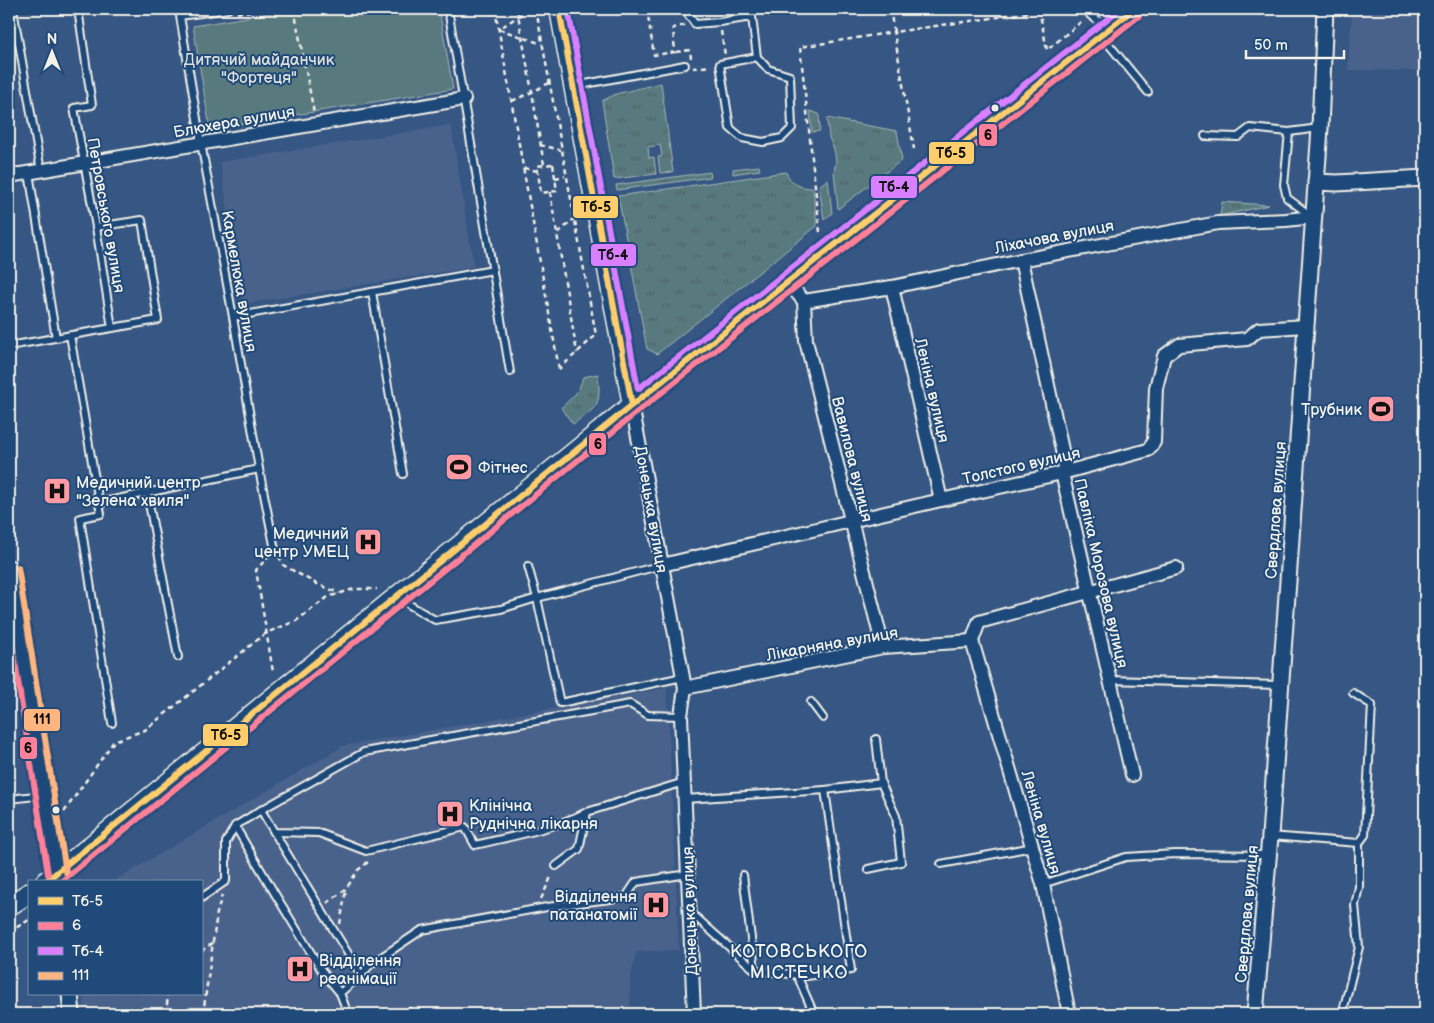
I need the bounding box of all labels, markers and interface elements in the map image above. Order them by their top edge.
north arrow [28,28,78,78]
scale bar [1246,28,1344,60]
text: N [47,31,57,48]
text: 50 m [1254,36,1288,55]
park label: Дитячий майданчик "Фортеця" [184,51,335,88]
street label: Блюхера вулиця [172,102,297,143]
unlabelled marker [990,103,1000,113]
line badge: 6 [978,123,998,147]
text: 6 [984,127,992,144]
street label: Петровського вулиця [83,136,129,294]
line badge: Тб-5 [928,141,975,165]
text: Тб-5 [936,145,966,162]
line badge: Тб-4 [870,175,918,199]
text: Тб-4 [879,179,910,196]
line badge: Тб-5 [572,195,619,219]
text: Тб-5 [581,199,611,216]
street label: Кармелюка вулиця [217,209,260,354]
street label: Ліхачова вулиця [992,217,1116,259]
line badge: Тб-4 [590,243,637,267]
text: Тб-4 [598,247,629,264]
street label: Леніна вулиця [910,335,953,445]
sports icon: Трубник [1366,394,1396,424]
street label: Вавилова вулиця [827,395,876,524]
place label: Трубник [1301,401,1362,420]
line badge: 6 [588,432,607,456]
text: 6 [594,436,602,453]
street label: Свердлова вулиця [1262,440,1291,580]
street label: Донецька вулиця [630,444,671,575]
street label: Толстого вулиця [960,444,1082,489]
sports icon: Фітнес [444,452,474,482]
place label: Фітнес [478,459,528,478]
place label: Медичний центр "Зелена хвиля" [76,474,201,511]
hospital icon: Медичний центр "Зелена хвиля" [42,476,72,506]
street label: Павліка Морозова вулиця [1069,477,1132,670]
place label: Медичний центр УМЕЦ [254,525,350,562]
hospital icon: Медичний центр УМЕЦ [353,527,383,557]
street label: Лікарняна вулиця [764,623,900,666]
line badge: 111 [23,708,61,732]
text: 111 [33,711,51,728]
line badge: Тб-5 [202,723,249,747]
text: Тб-5 [211,727,241,744]
line badge: 6 [19,736,38,760]
text: 6 [24,740,32,757]
street label: Леніна вулиця [1016,767,1064,877]
place label: Клінічна Руднічна лікарня [469,797,598,834]
hospital icon: Клінічна Руднічна лікарня [435,799,465,829]
unlabelled marker [51,805,61,815]
street label: Свердлова вулиця [1232,844,1263,984]
street label: Донецька вулиця [679,846,702,976]
legend [28,880,202,996]
place label: Відділення патанатомії [549,888,638,925]
hospital icon: Відділення патанатомії [641,890,671,920]
text: Тб-5 [72,892,103,911]
text: 6 [72,916,81,935]
district label: КОТОВСЬКОГО МІСТЕЧКО [730,941,868,983]
text: Тб-4 [72,942,104,961]
place label: Відділення реанімації [319,952,402,989]
hospital icon: Відділення реанімації [285,954,315,984]
text: 111 [72,966,89,985]

